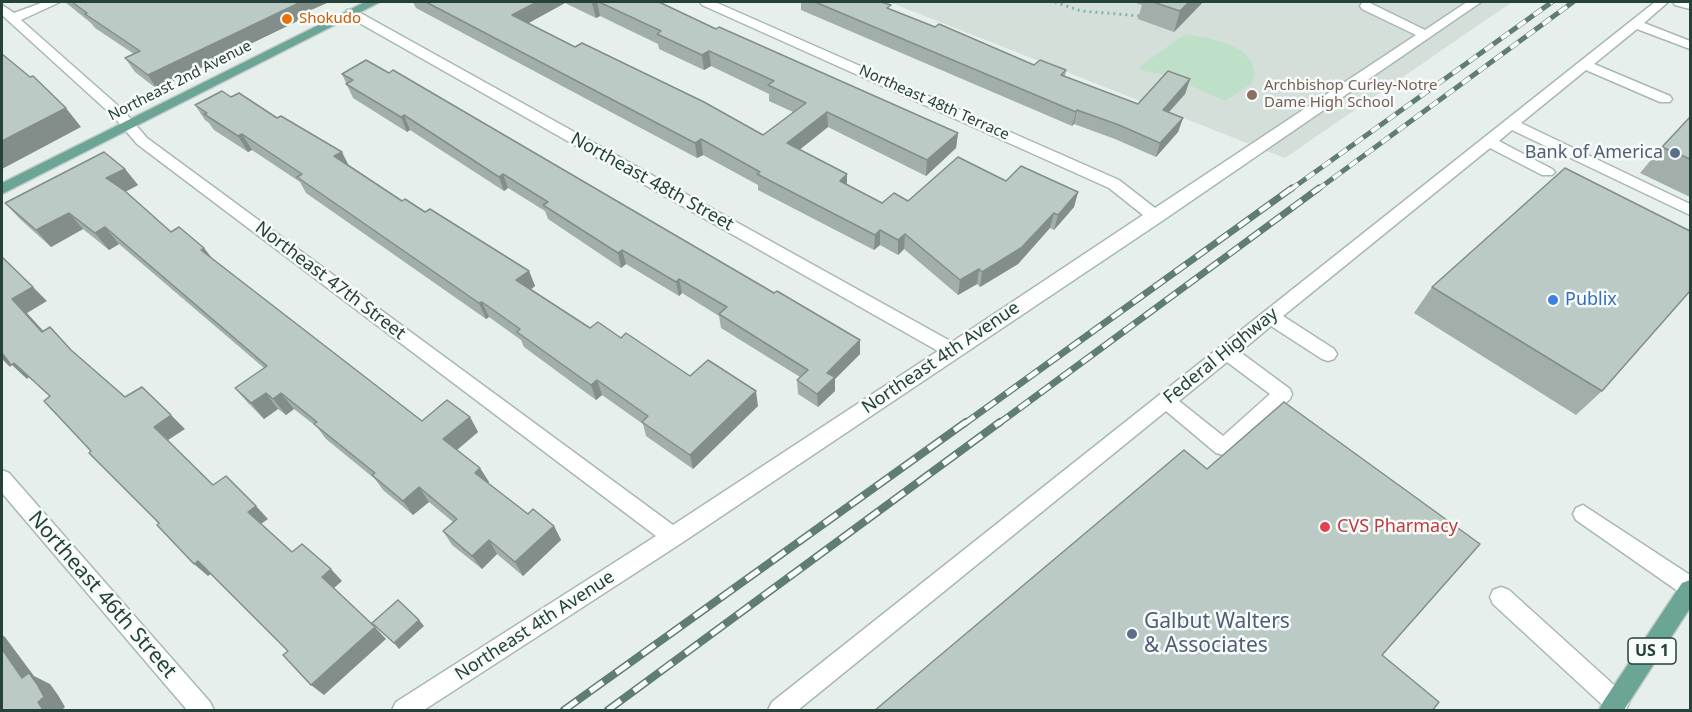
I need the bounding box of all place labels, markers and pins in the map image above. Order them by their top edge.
place label: Shokudo [299,10,361,28]
marker: Shokudo [280,12,294,26]
place label: Archbishop Curley-Notre Dame High School [1264,77,1437,112]
marker: Archbishop Curley-Notre Dame High School [1245,88,1259,102]
place label: Bank of America [1525,142,1663,164]
marker: Bank of America [1668,146,1682,160]
place label: Publix [1565,289,1617,311]
marker: Publix [1546,293,1560,307]
place label: CVS Pharmacy [1337,516,1458,538]
marker: CVS Pharmacy [1318,520,1332,534]
place label: Galbut Walters & Associates [1144,609,1290,659]
marker: Galbut Walters & Associates [1125,627,1139,641]

